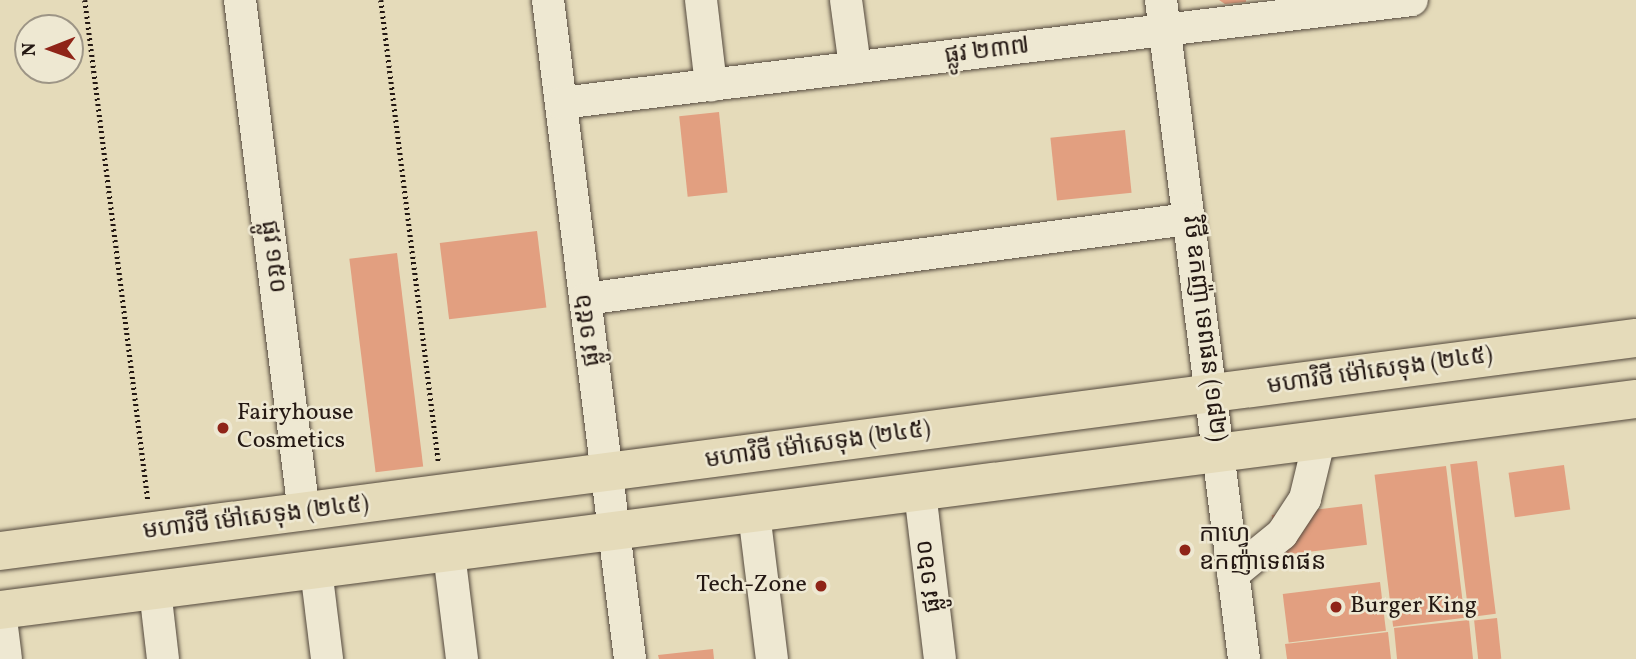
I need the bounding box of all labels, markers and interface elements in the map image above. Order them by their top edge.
north arrow [14,14,84,84]
street label: ផ្លូវ ២៣៧ [943,33,1031,71]
text: N [17,42,43,56]
street label: វិថី ឧកញ៉ា ទេពផន (១៨២) [1175,214,1231,444]
street label: ផ្លូវ ១៥០ [253,219,291,295]
street label: ផ្លូវ ១៥៦ [570,292,608,368]
street label: មហាវិថី ម៉ៅសេទុង (២៤៥) [1265,342,1495,402]
place label: Fairyhouse Cosmetics [237,400,354,456]
street label: មហាវិថី ម៉ៅសេទុង (២៤៥) [703,416,933,476]
marker: Fairyhouse Cosmetics [215,420,231,436]
street label: មហាវិថី ម៉ៅសេទុង (២៤៥) [141,491,371,547]
place label: កាហ្វេ ឧកញ៉ាទេពផន [1199,522,1326,578]
street label: ផ្លូវ ១៦០ [911,538,949,614]
marker: កាហ្វេ ឧកញ៉ាទេពផន [1177,542,1193,558]
place label: Tech-Zone [696,572,807,600]
marker: Tech-Zone [813,578,829,594]
place label: Burger King [1350,593,1477,621]
marker: Burger King [1328,599,1344,615]

